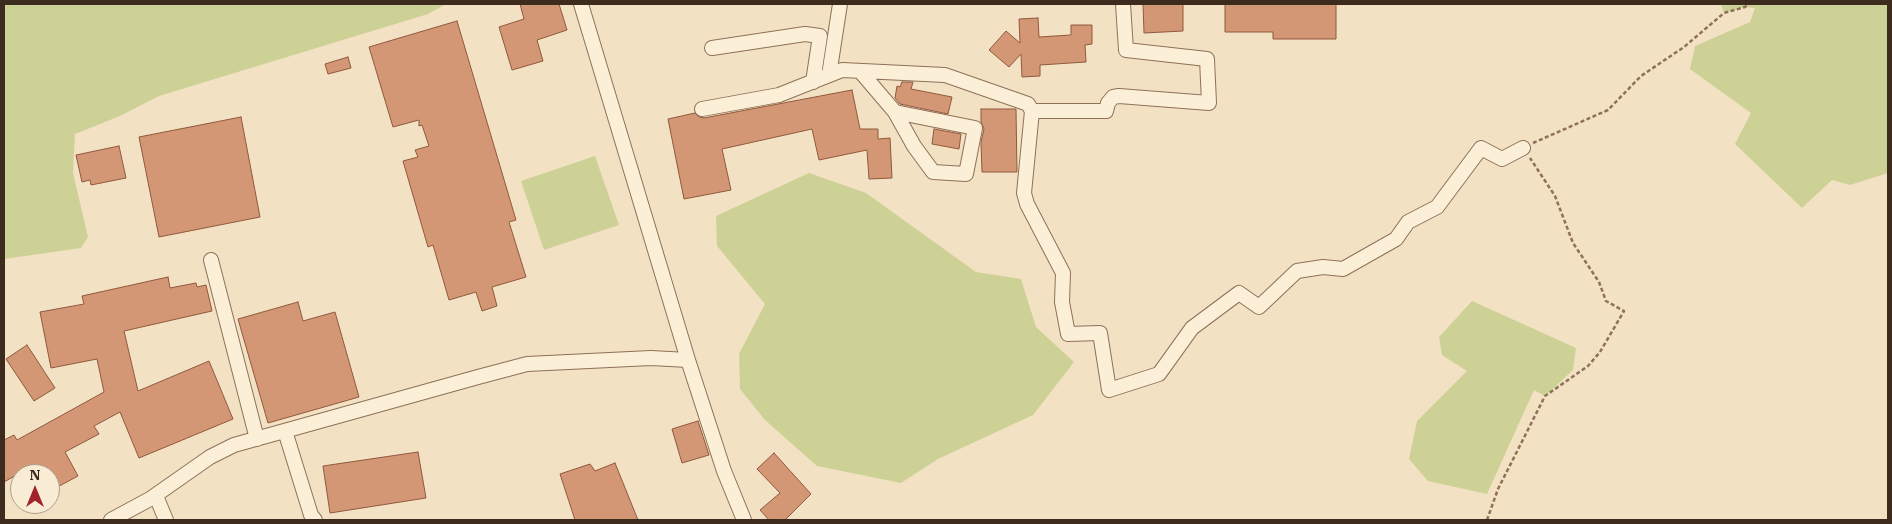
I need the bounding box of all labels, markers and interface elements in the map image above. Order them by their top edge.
north arrow [10,464,60,514]
text: N [29,466,41,484]

